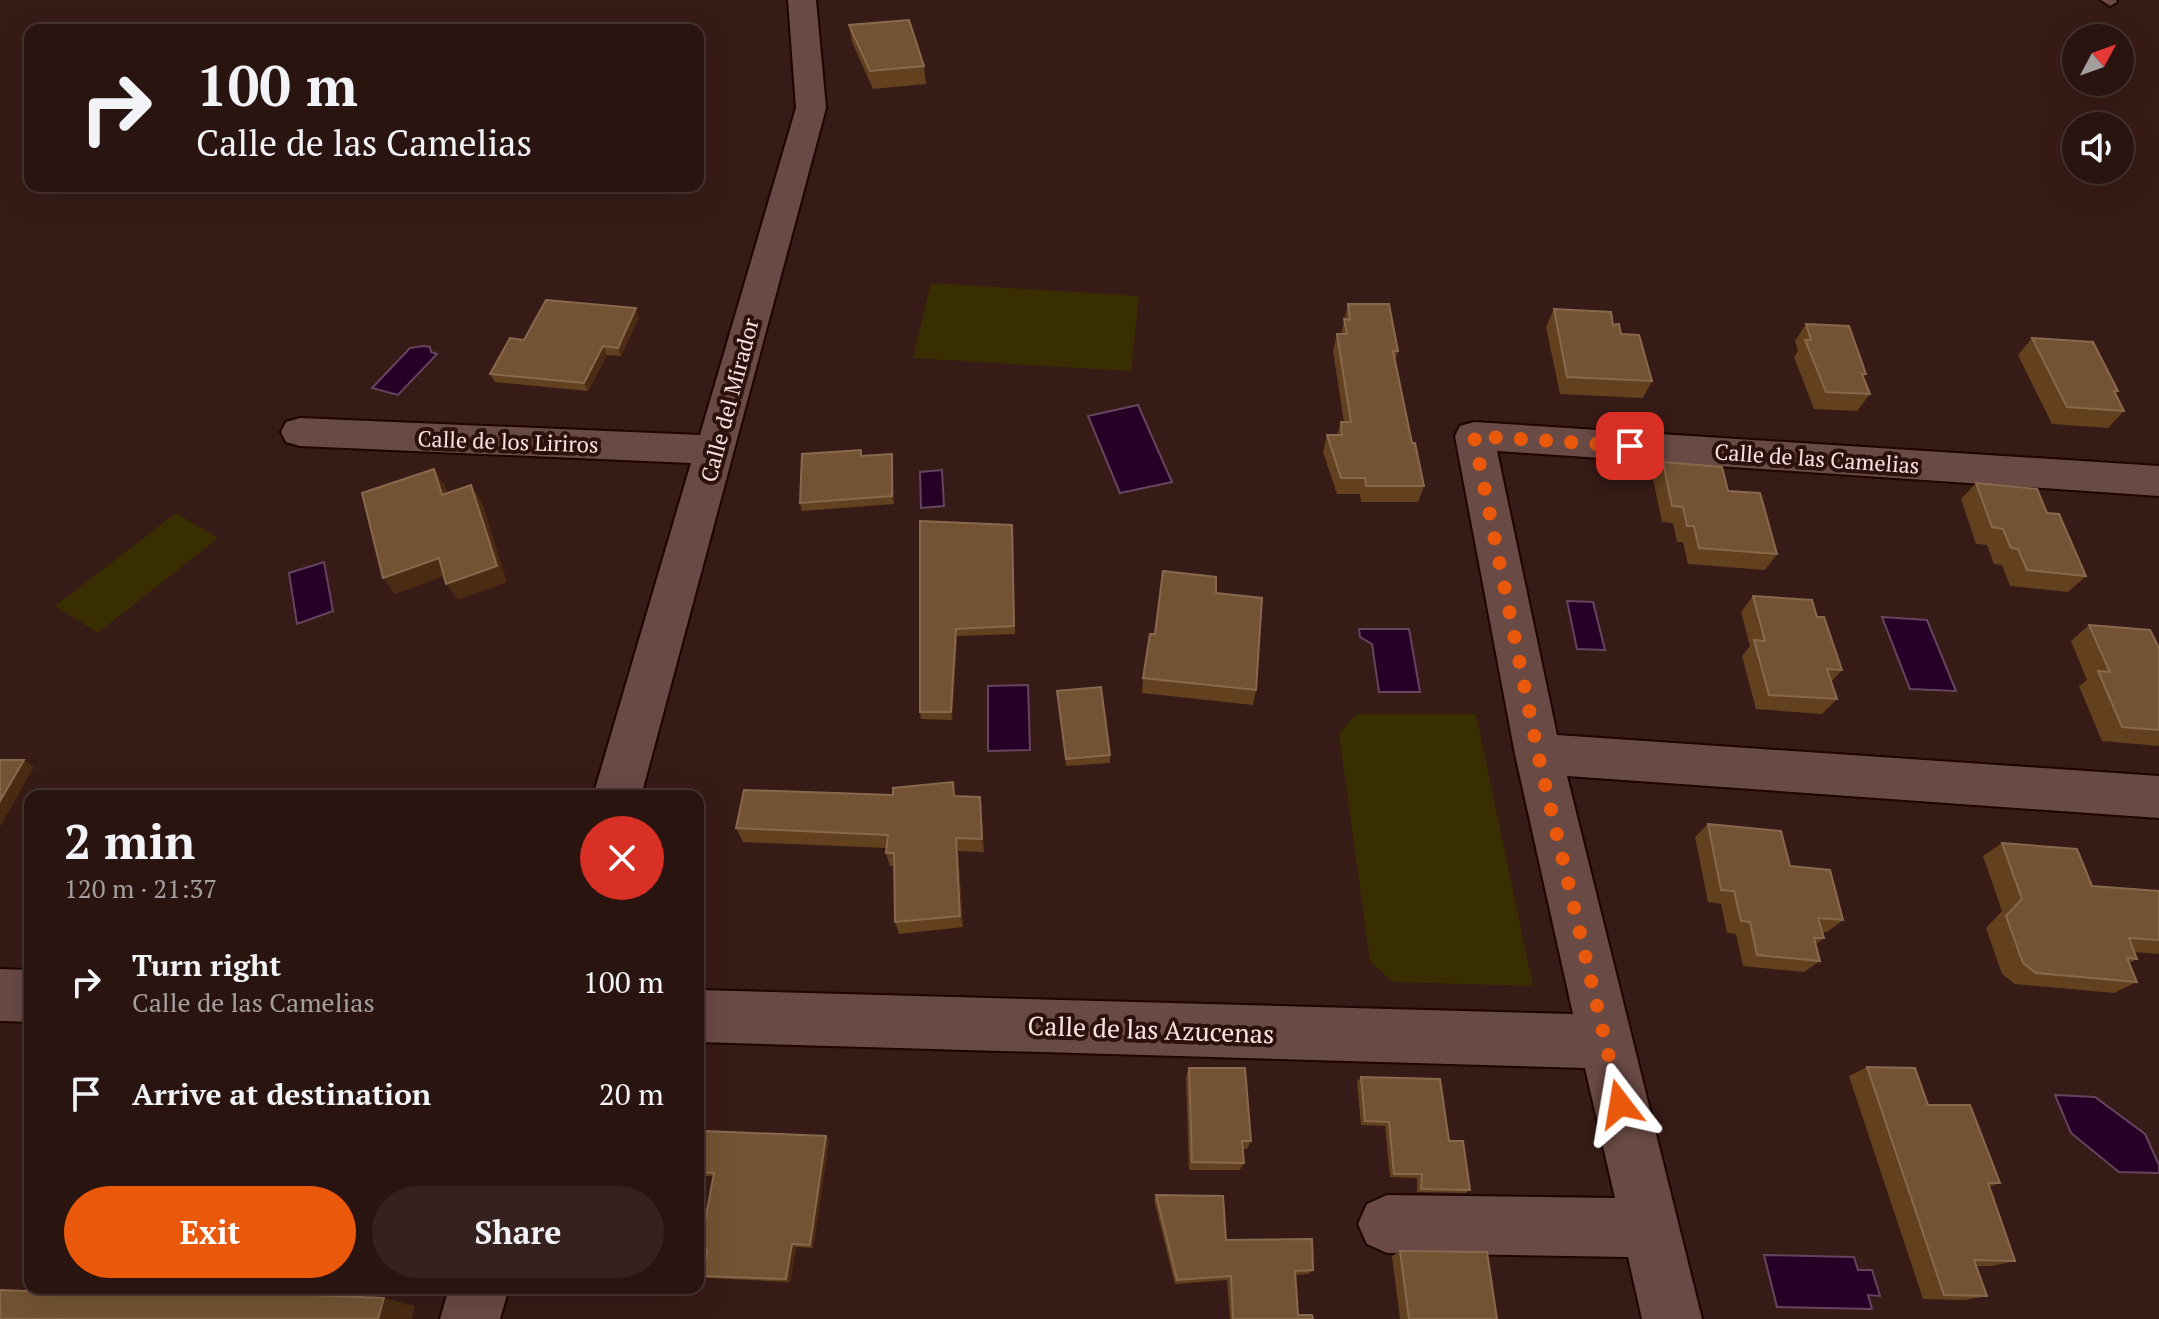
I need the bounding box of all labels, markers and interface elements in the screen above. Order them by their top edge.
north arrow [2062,24,2134,96]
map controls [2062,24,2134,184]
text: 100 m [196,48,358,122]
icon: right [64,56,168,160]
button: sound [2062,112,2134,184]
text: Calle de las Camelias [196,119,532,166]
street label: Calle del Mirador [693,314,765,485]
pin [1596,412,1664,480]
street label: Calle de los Liriros [417,423,599,459]
icon: arrive [1608,424,1652,468]
street label: Calle de las Camelias [1714,436,1920,480]
text: 2 min [64,809,195,873]
button: close [580,816,664,900]
text: 120 m · 21:37 [64,871,217,905]
text: Turn right [132,945,281,985]
icon: right [64,960,108,1004]
text: 100 m [583,962,664,1002]
text: Calle de las Camelias [132,985,375,1019]
street label: Calle de las Azucenas [1027,1008,1275,1050]
position arrow [1578,1062,1662,1146]
icon: arrive [64,1072,108,1116]
text: Arrive at destination [132,1074,431,1114]
text: 20 m [599,1074,664,1114]
button: Exit [64,1186,356,1278]
button: Share [372,1186,664,1278]

